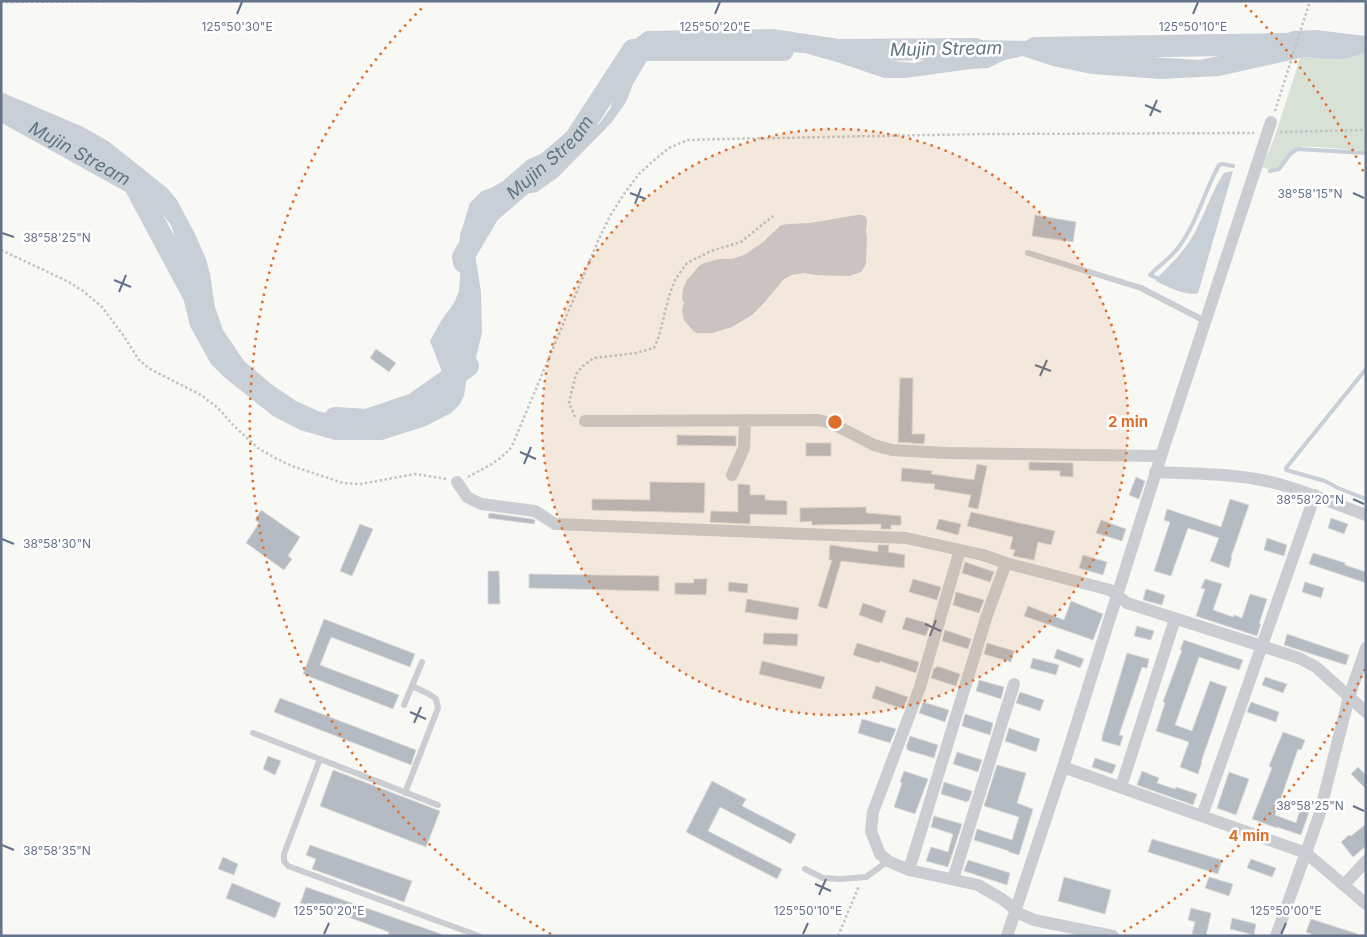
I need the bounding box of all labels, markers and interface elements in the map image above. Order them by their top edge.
text: 125°50'30"E [201,19,273,34]
text: 125°50'20"E [679,19,751,34]
text: 125°50'10"E [1159,19,1227,34]
water label: Mujin Stream [890,37,1003,60]
water label: Mujin Stream [502,111,597,203]
water label: Mujin Stream [26,117,134,190]
text: 38°58'15"N [1277,186,1343,201]
text: 38°58'25"N [23,230,91,245]
text: 2 min [1108,412,1148,431]
centre of rings [826,413,844,431]
text: 38°58'20"N [1276,492,1344,507]
text: 38°58'30"N [23,536,91,551]
text: 38°58'25"N [1276,798,1344,813]
text: 4 min [1229,826,1269,845]
text: 38°58'35"N [23,843,91,858]
text: 125°50'20"E [293,903,365,918]
text: 125°50'10"E [774,903,842,918]
text: 125°50'00"E [1250,903,1322,918]

